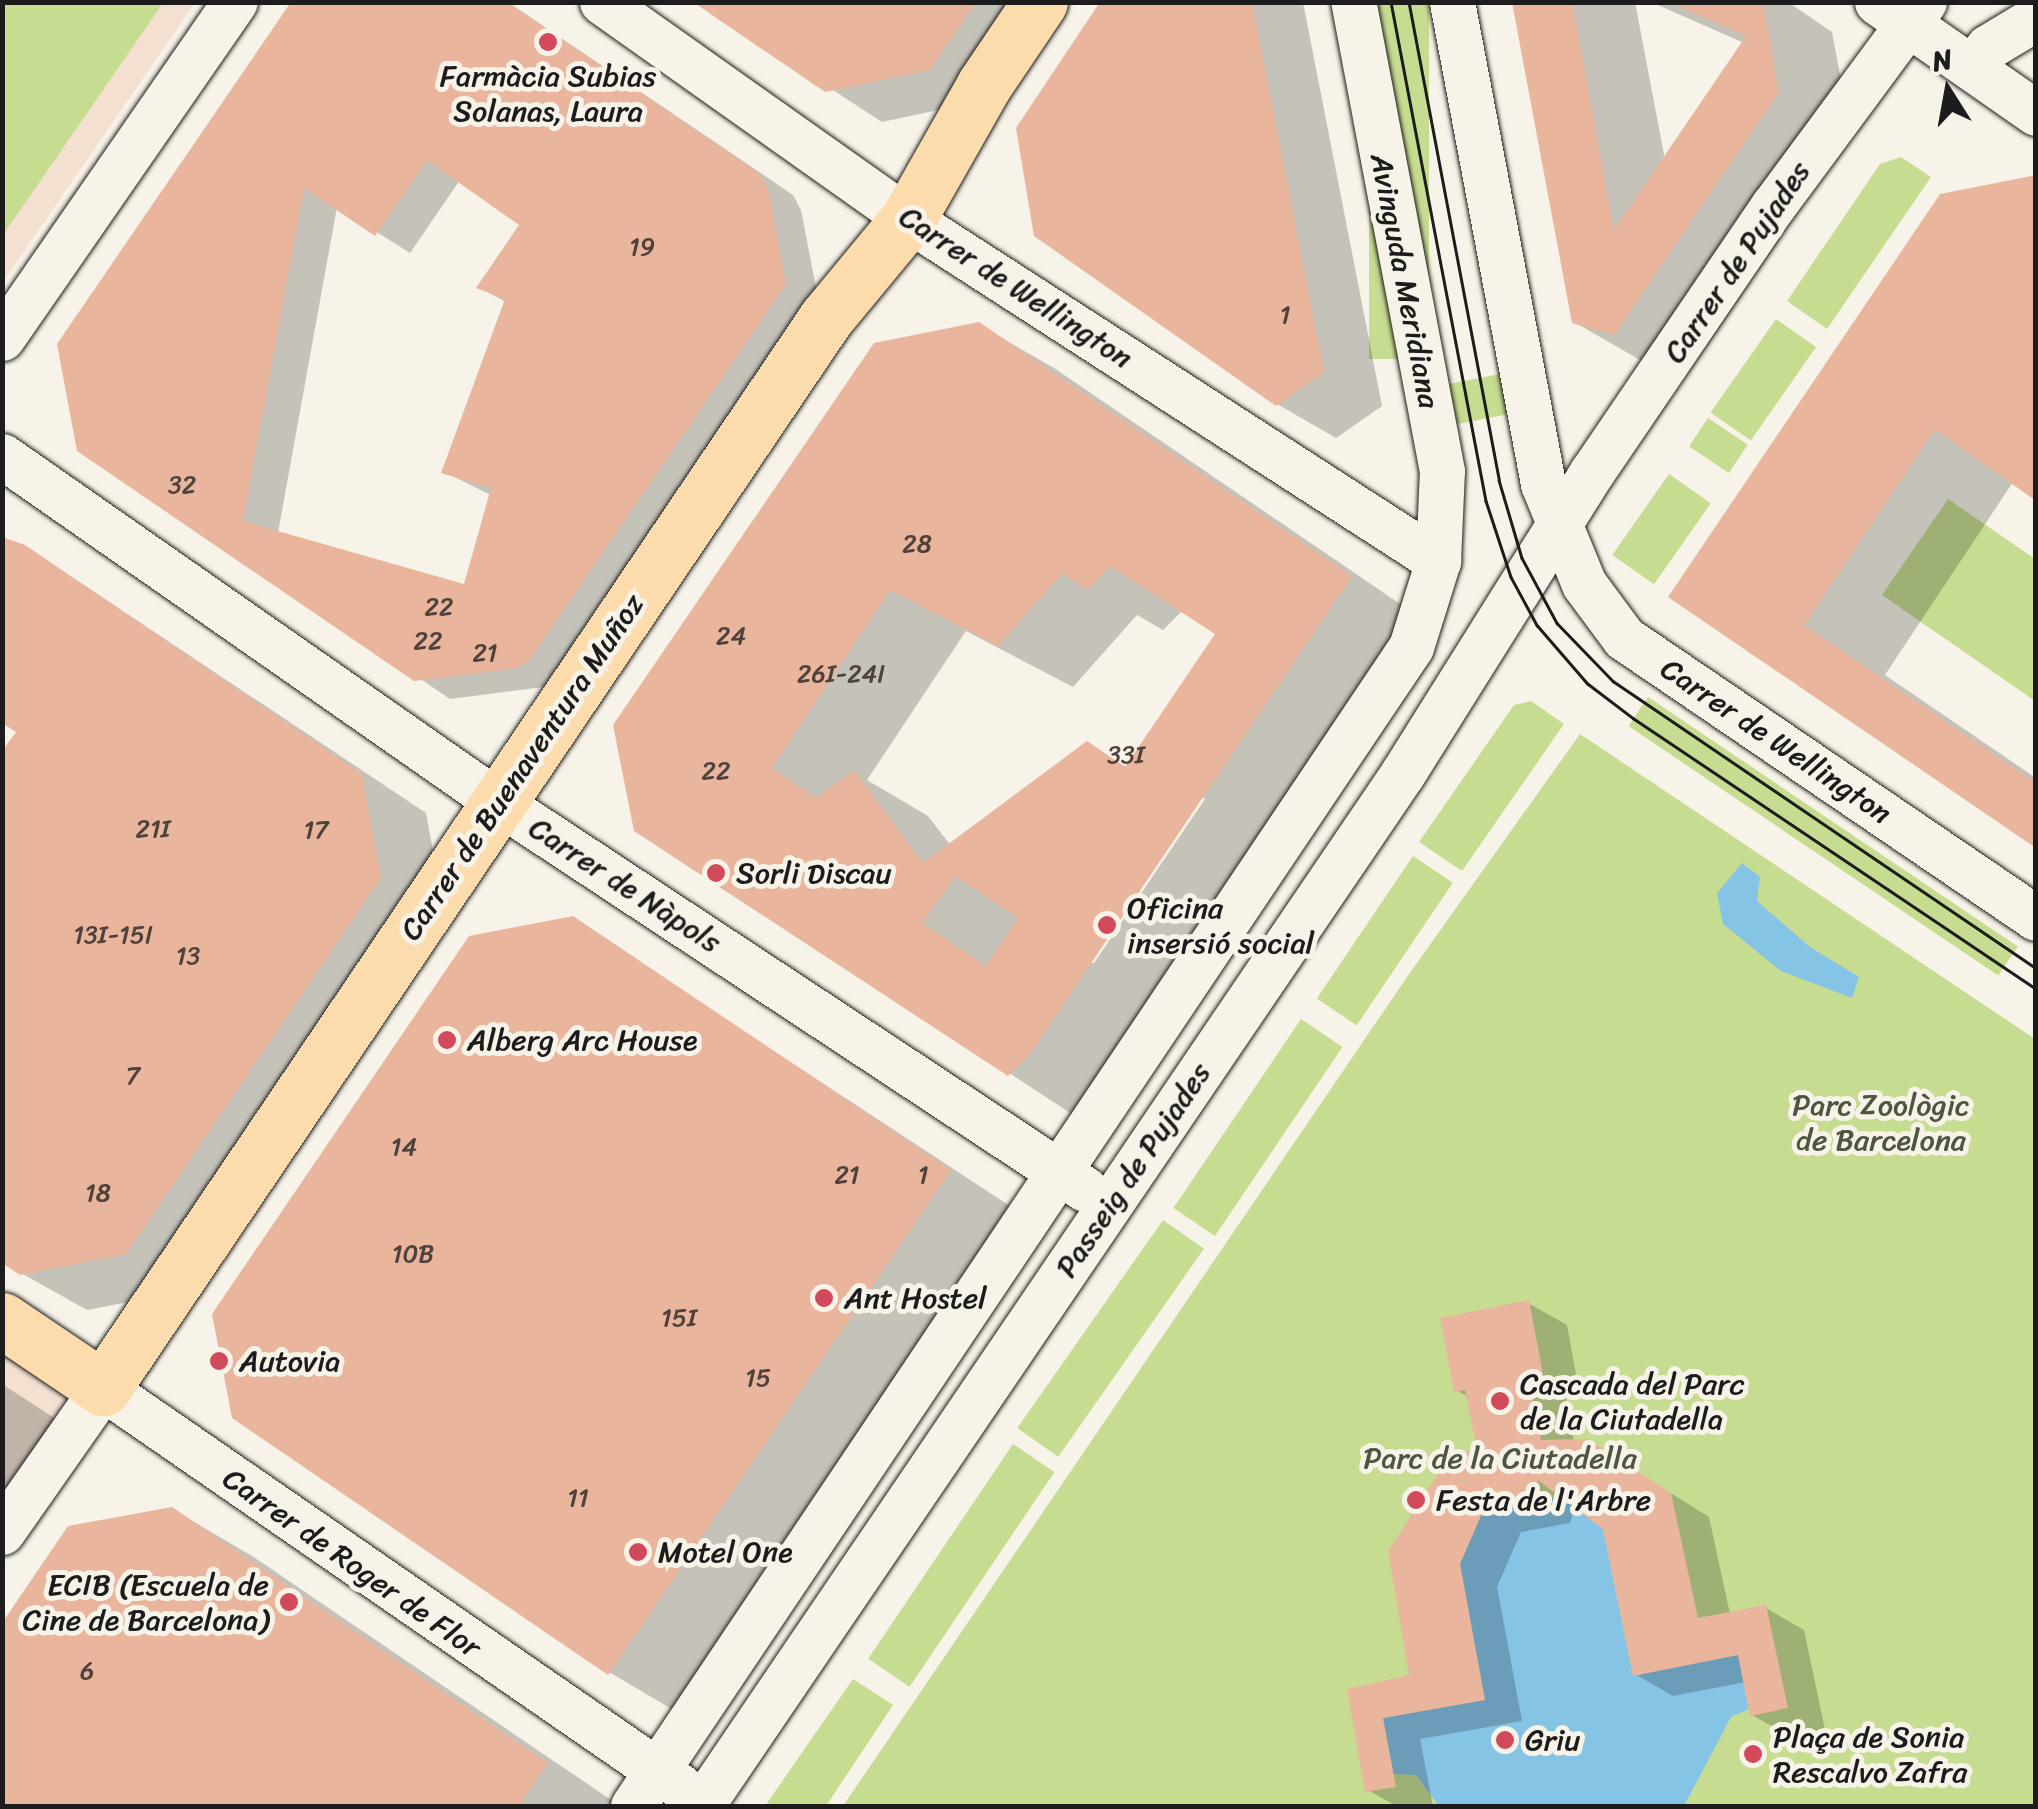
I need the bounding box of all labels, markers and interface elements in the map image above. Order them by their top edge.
marker: Farmàcia Subias Solanas, Laura [537,31,559,53]
text: N [1928,34,1956,86]
north arrow [1898,40,1998,140]
place label: Farmàcia Subias Solanas, Laura [440,58,656,128]
street label: Avinguda Meridiana [1363,150,1447,412]
street label: Carrer de Pujades [1656,155,1818,369]
street label: Carrer de Wellington [892,198,1140,376]
house number: 19 [629,232,655,262]
house number: 1 [1280,300,1290,330]
house number: 32 [168,470,196,500]
house number: 28 [902,529,932,559]
street label: Carrer de Buenaventura Muñoz [392,587,652,947]
house number: 22 [425,592,453,622]
house number: 24 [716,621,746,651]
house number: 22 [414,626,442,656]
house number: 21 [472,638,498,668]
street label: Carrer de Wellington [1653,650,1899,832]
house number: 26I-24I [797,659,885,689]
house number: 33I [1107,740,1145,770]
house number: 22 [702,756,730,786]
street label: Carrer de Nàpols [523,810,727,960]
house number: 21I [135,814,171,844]
house number: 17 [304,815,328,845]
place label: Sorli Discau [736,855,893,891]
marker: Sorli Discau [705,862,727,884]
place label: Oficina insersió social [1127,890,1314,960]
marker: Oficina insersió social [1096,914,1118,936]
house number: 13I-15I [73,920,153,950]
house number: 13 [176,941,200,971]
place label: Alberg Arc House [467,1022,697,1058]
marker: Alberg Arc House [436,1029,458,1051]
street label: Passeig de Pujades [1049,1057,1217,1283]
house number: 7 [126,1061,140,1091]
park label: Parc Zoològic de Barcelona [1792,1087,1970,1158]
house number: 14 [391,1132,417,1162]
house number: 21 [834,1160,860,1190]
house number: 1 [918,1160,928,1190]
house number: 18 [85,1178,111,1208]
house number: 10B [392,1239,434,1269]
place label: Ant Hostel [844,1280,988,1316]
marker: Ant Hostel [813,1287,835,1309]
house number: 15I [661,1303,697,1333]
place label: Autovia [239,1343,340,1379]
marker: Autovia [208,1350,230,1372]
house number: 15 [745,1363,771,1393]
place label: Cascada del Parc de la Ciutadella [1520,1366,1744,1436]
marker: Cascada del Parc de la Ciutadella [1489,1390,1511,1412]
park label: Parc de la Ciutadella [1363,1440,1637,1476]
street label: Carrer de Roger de Flor [215,1460,489,1666]
place label: Festa de l'Arbre [1436,1482,1652,1518]
house number: 11 [567,1483,589,1513]
marker: Festa de l'Arbre [1405,1489,1427,1511]
place label: Motel One [658,1534,794,1570]
marker: Motel One [627,1541,649,1563]
place label: ECIB (Escuela de Cine de Barcelona) [22,1567,269,1638]
marker: ECIB (Escuela de Cine de Barcelona) [278,1591,300,1613]
house number: 6 [80,1656,94,1686]
place label: Plaça de Sonia Rescalvo Zafra [1773,1719,1968,1790]
place label: Griu [1525,1722,1580,1758]
marker: Griu [1494,1729,1516,1751]
marker: Plaça de Sonia Rescalvo Zafra [1742,1743,1764,1765]

